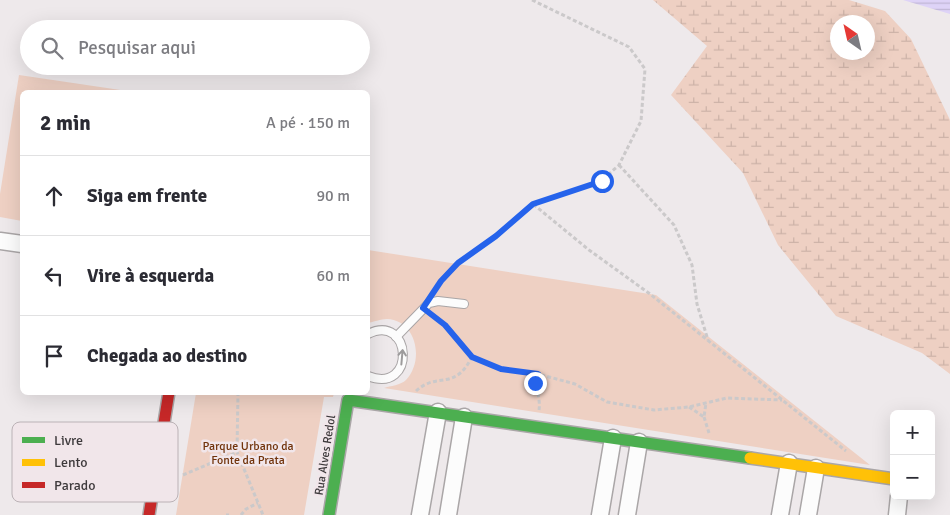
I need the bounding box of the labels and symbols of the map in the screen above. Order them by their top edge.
north arrow [830,15,875,60]
route start [591,170,614,193]
one-way arrow [397,349,407,365]
route end [524,372,547,395]
street label: Rua Alves Redol [312,413,339,496]
legend [12,422,178,502]
text: Livre [54,432,83,449]
park label: Parque Urbano da Fonte da Prata [202,439,294,468]
text: Lento [54,454,88,471]
text: Parado [54,477,96,494]

